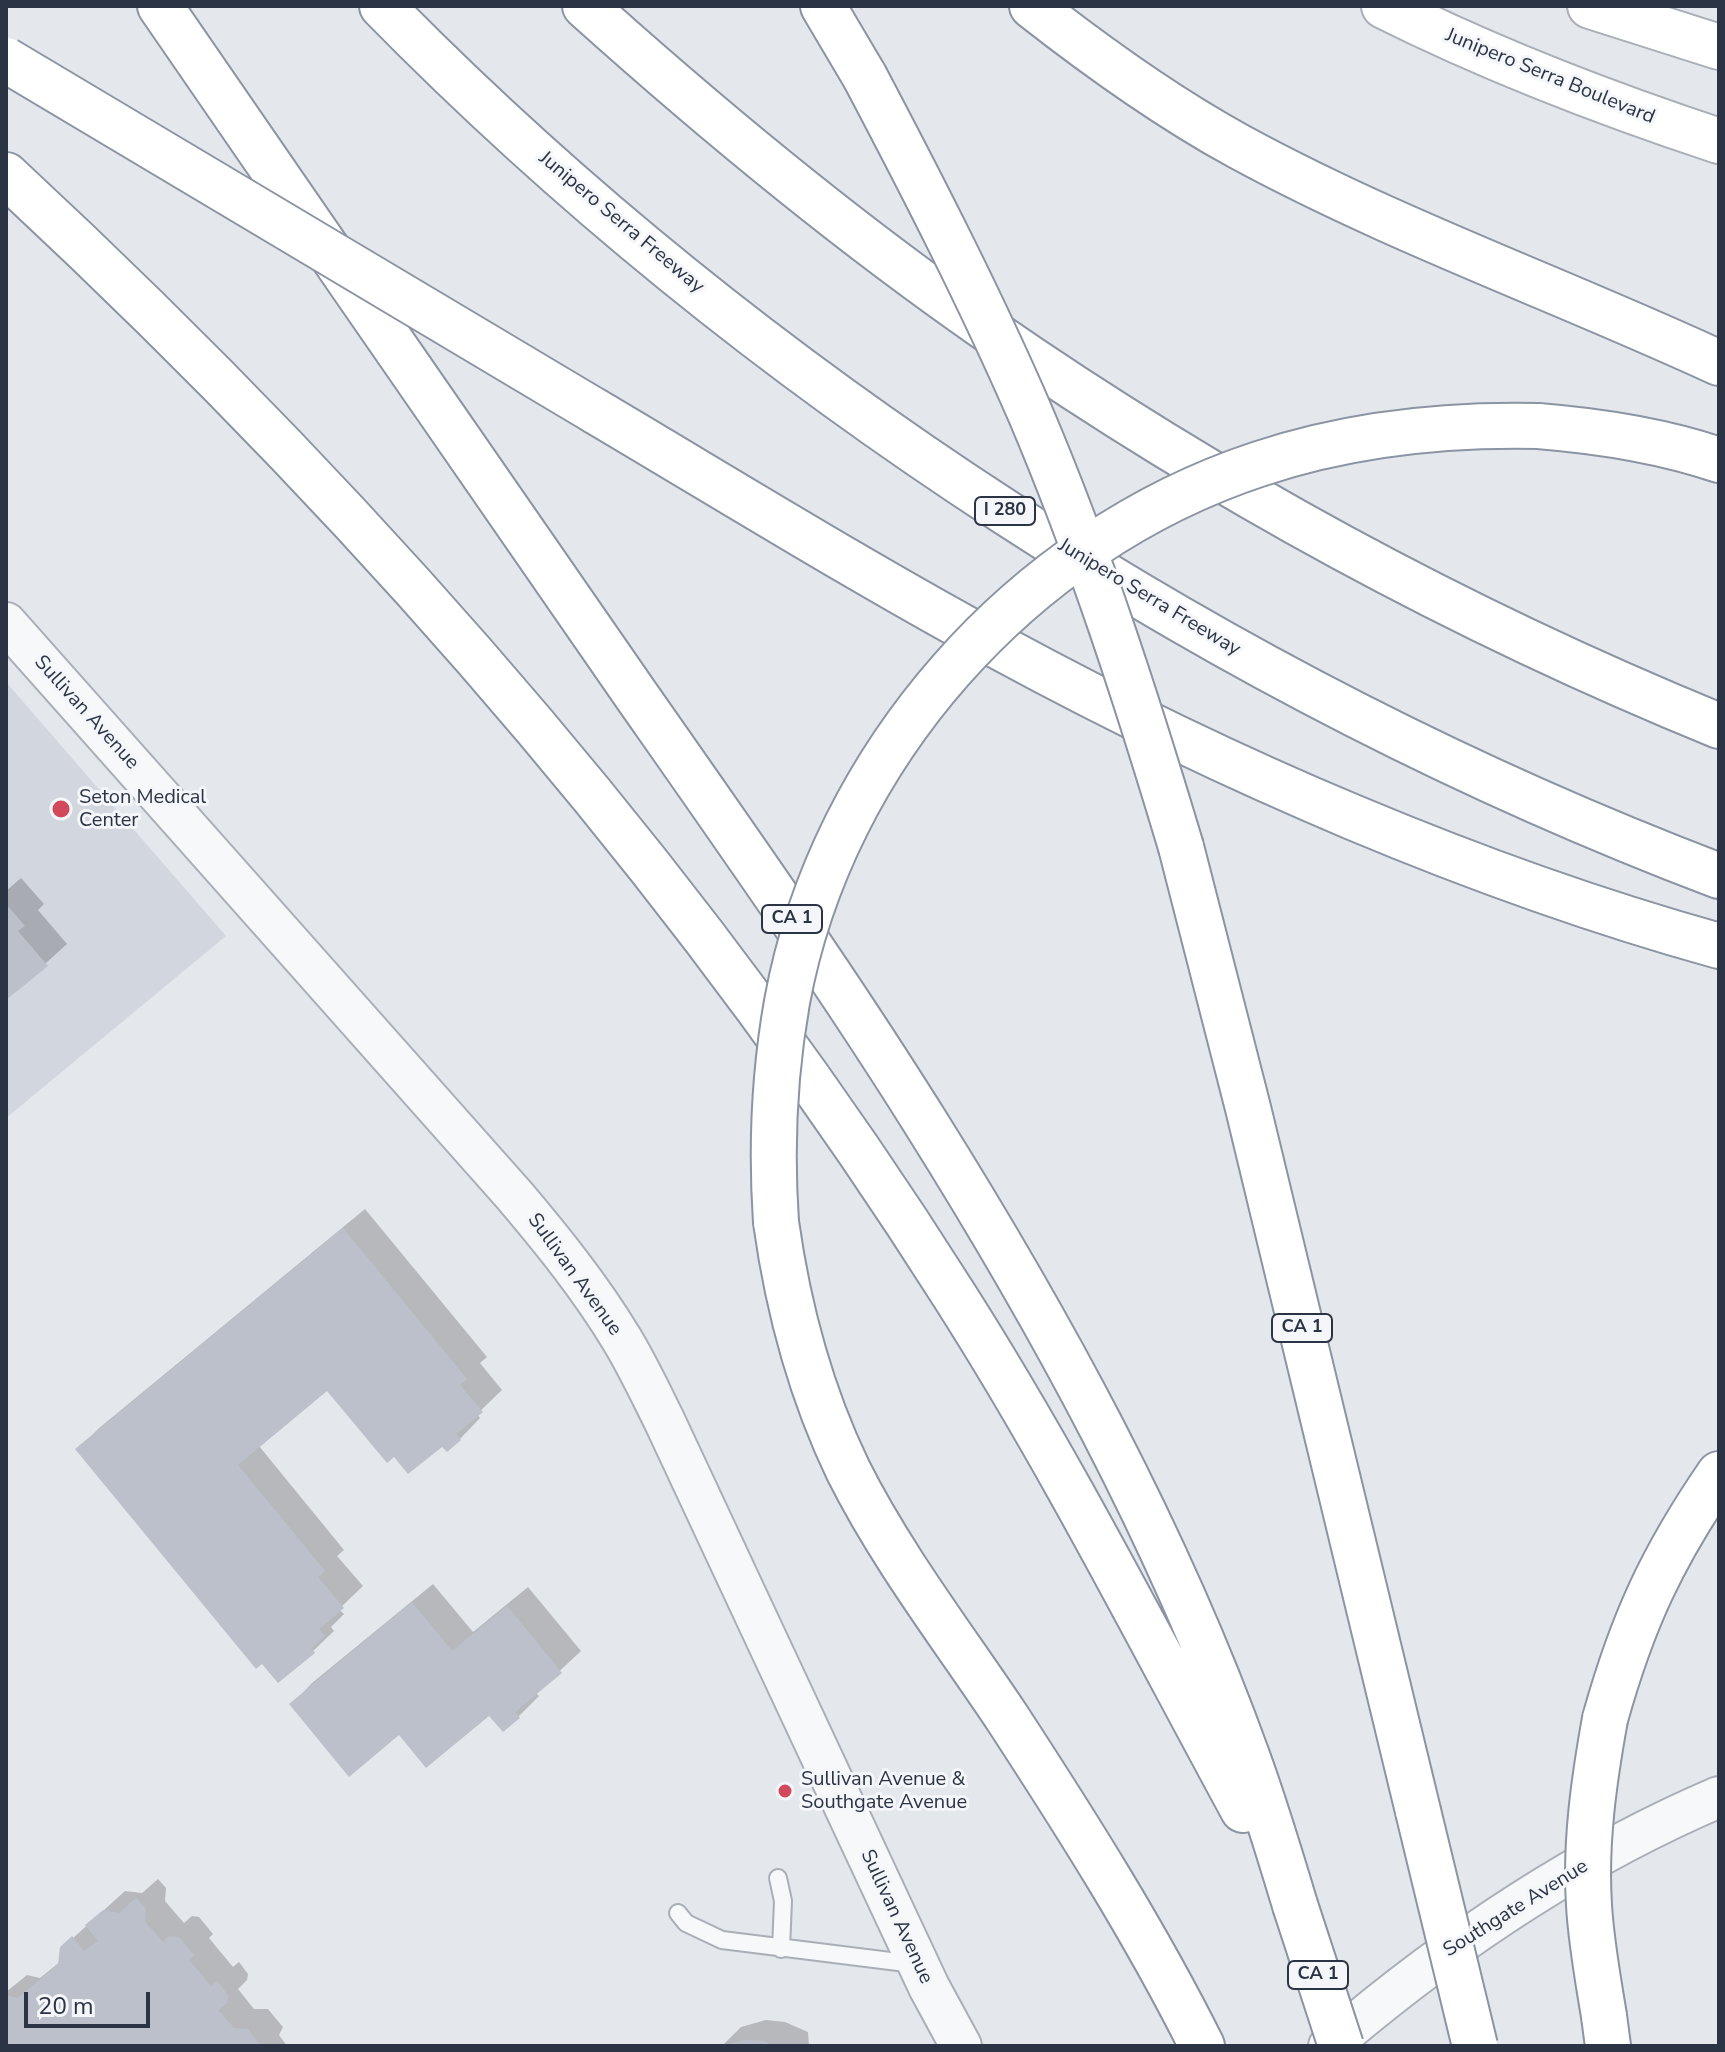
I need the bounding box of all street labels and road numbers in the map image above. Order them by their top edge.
street label: Junipero Serra Boulevard [1442,24,1658,130]
street label: Junipero Serra Freeway [533,147,709,299]
road number: I 280 [975,497,1035,525]
street label: Junipero Serra Freeway [1053,534,1245,662]
street label: Sullivan Avenue [28,651,144,775]
road number: CA 1 [762,905,822,933]
street label: Sullivan Avenue [522,1209,626,1341]
road number: CA 1 [1272,1314,1332,1342]
street label: Sullivan Avenue [854,1846,938,1988]
street label: Southgate Avenue [1439,1855,1593,1963]
road number: CA 1 [1288,1961,1348,1989]

